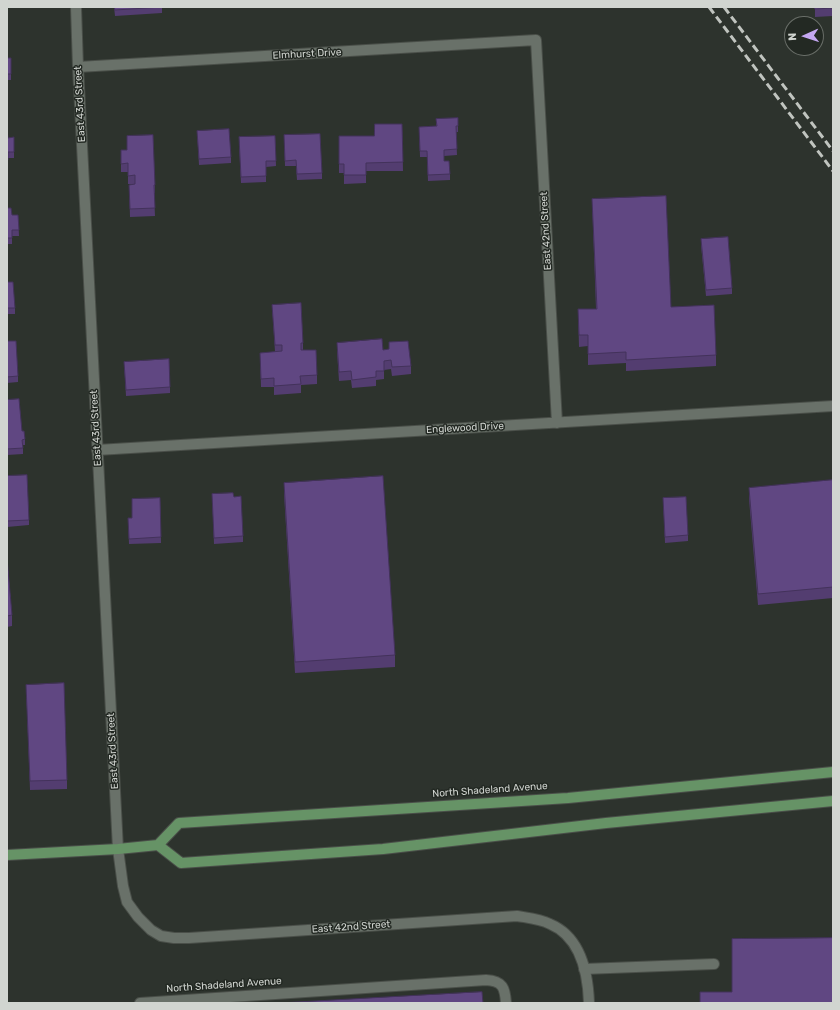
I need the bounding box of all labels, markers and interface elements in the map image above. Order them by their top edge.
north arrow [784,16,824,56]
text: N [786,32,799,41]
street label: Elmhurst Drive [272,46,342,62]
street label: East 43rd Street [72,66,88,142]
street label: East 42nd Street [538,191,554,271]
street label: East 43rd Street [88,390,104,466]
street label: Englewood Drive [426,420,504,436]
street label: East 43rd Street [105,713,121,789]
street label: North Shadeland Avenue [432,780,548,800]
street label: East 42nd Street [311,918,391,936]
street label: North Shadeland Avenue [166,975,282,995]

